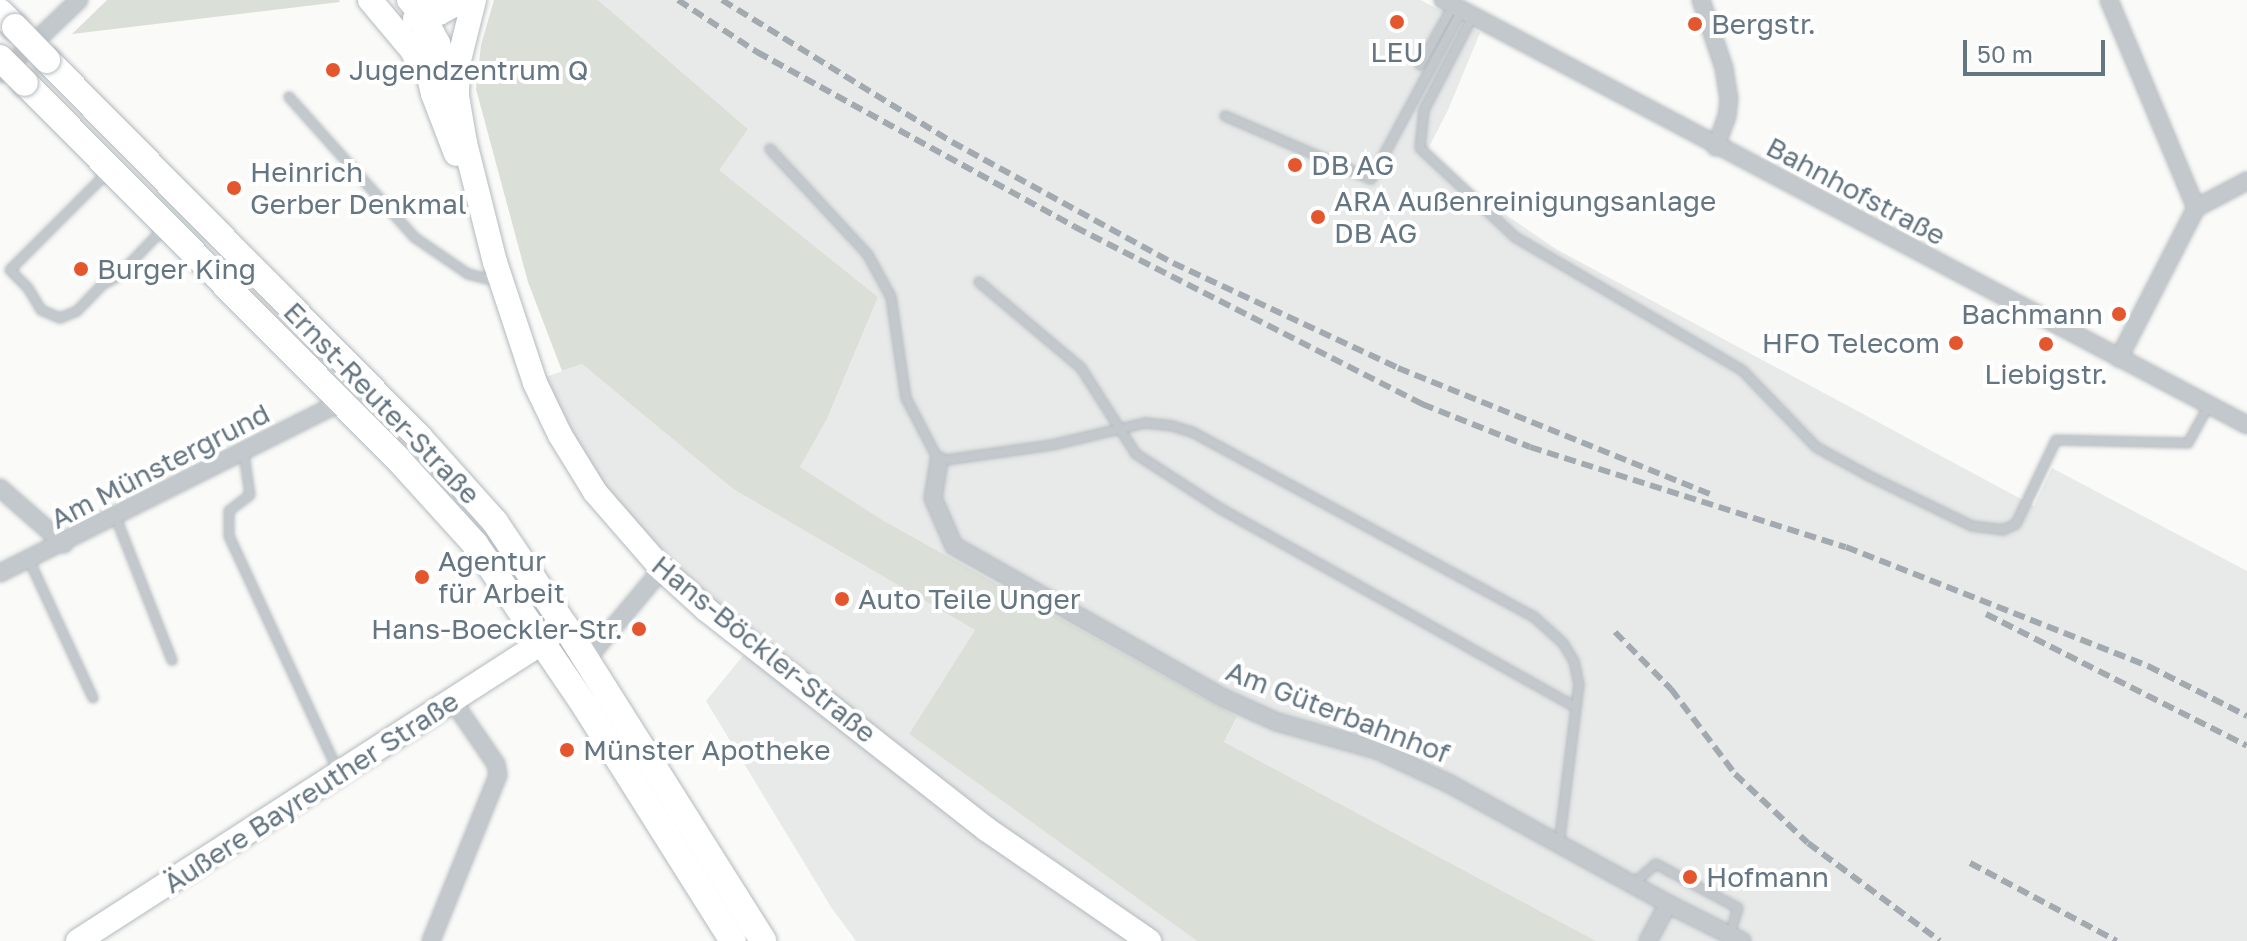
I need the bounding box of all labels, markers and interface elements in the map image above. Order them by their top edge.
place label: Bergstr. [1711,7,1816,41]
marker: LEU [1388,13,1406,31]
marker: Bergstr. [1686,15,1704,33]
scale bar [1967,24,2109,74]
place label: LEU [1370,35,1424,69]
text: 50 m [1977,39,2033,68]
place label: Jugendzentrum Q [349,53,588,87]
marker: Jugendzentrum Q [324,61,342,79]
street label: Bahnhofstraße [1761,130,1951,252]
place label: DB AG [1311,148,1394,182]
place label: Heinrich Gerber Denkmal [250,155,467,221]
marker: DB AG [1286,156,1304,174]
marker: Heinrich Gerber Denkmal [225,179,243,197]
place label: ARA Außenreinigungsanlage DB AG [1334,184,1716,250]
marker: ARA Außenreinigungsanlage DB AG [1309,208,1327,226]
place label: Burger King [97,252,256,286]
marker: Burger King [72,260,90,278]
street label: Ernst-Reuter-Straße [277,295,487,511]
place label: Bachmann [1961,297,2103,331]
marker: Bachmann [2110,305,2128,323]
place label: HFO Telecom [1762,326,1940,360]
marker: HFO Telecom [1947,334,1965,352]
marker: Liebigstr. [2037,335,2055,353]
place label: Liebigstr. [1984,357,2108,391]
street label: Am Münstergrund [45,396,275,536]
place label: Agentur für Arbeit [438,544,565,610]
street label: Hans-Böckler-Straße [645,548,883,750]
marker: Agentur für Arbeit [413,568,431,586]
place label: Auto Teile Unger [858,582,1081,616]
marker: Auto Teile Unger [833,590,851,608]
place label: Hans-Boeckler-Str. [371,612,623,646]
marker: Hans-Boeckler-Str. [630,620,648,638]
street label: Am Güterbahnhof [1221,654,1455,770]
street label: Äußere Bayreuther Straße [157,684,465,900]
place label: Münster Apotheke [583,733,830,767]
marker: Münster Apotheke [558,741,576,759]
place label: Hofmann [1706,860,1829,894]
marker: Hofmann [1681,868,1699,886]

